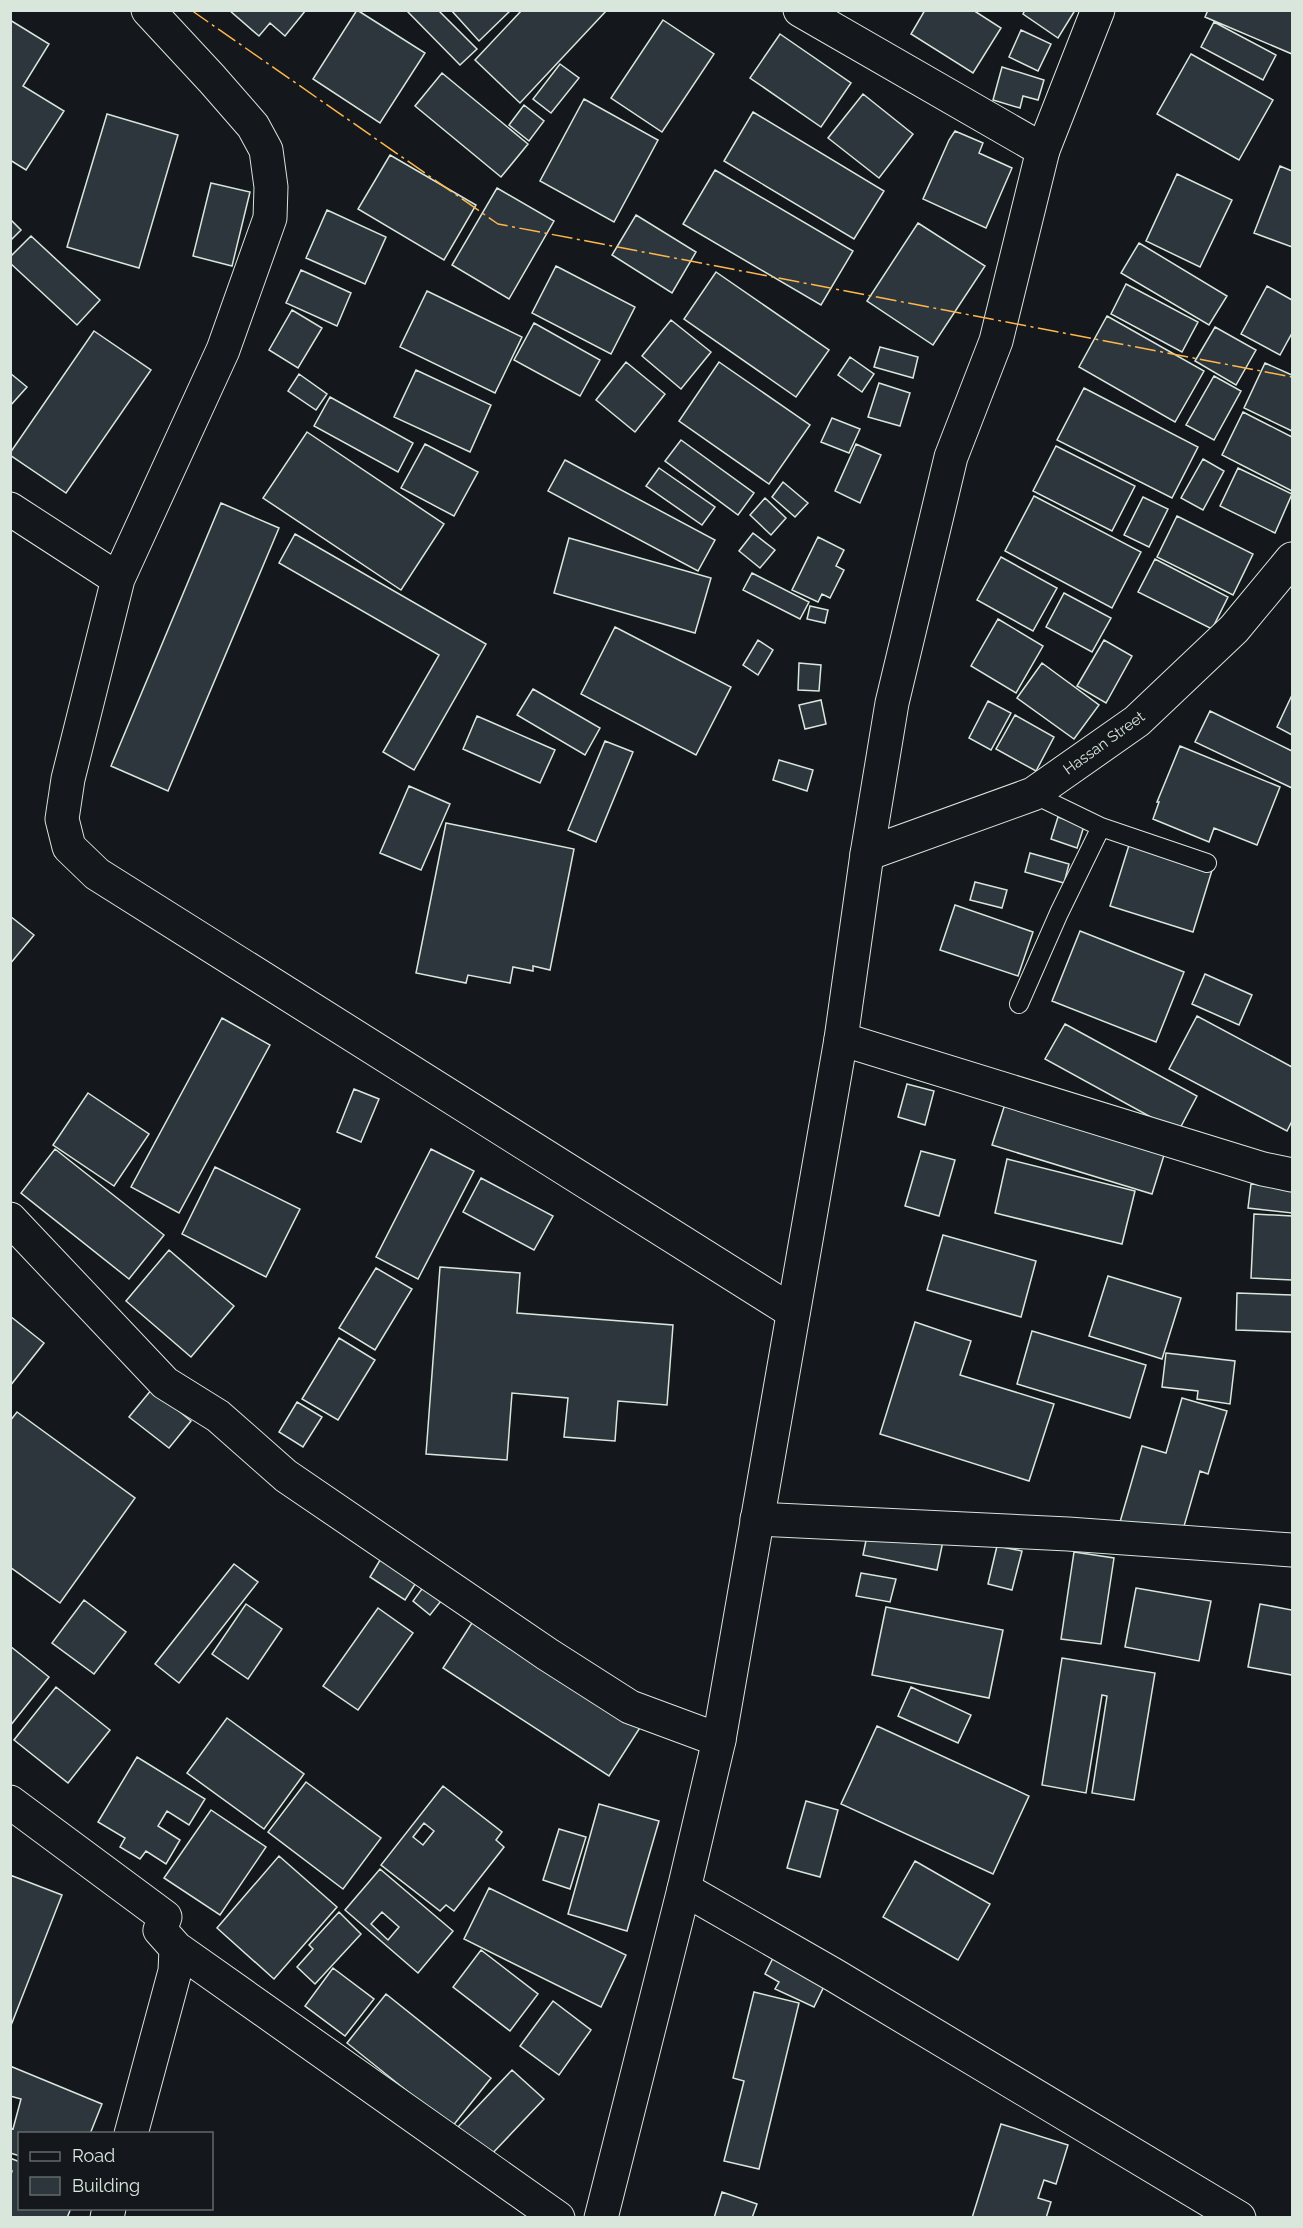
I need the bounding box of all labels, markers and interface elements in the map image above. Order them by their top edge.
street label: Hassan Street [1060,708,1148,778]
legend [18,2132,213,2210]
text: Road [72,2145,115,2166]
text: Building [72,2175,140,2196]

